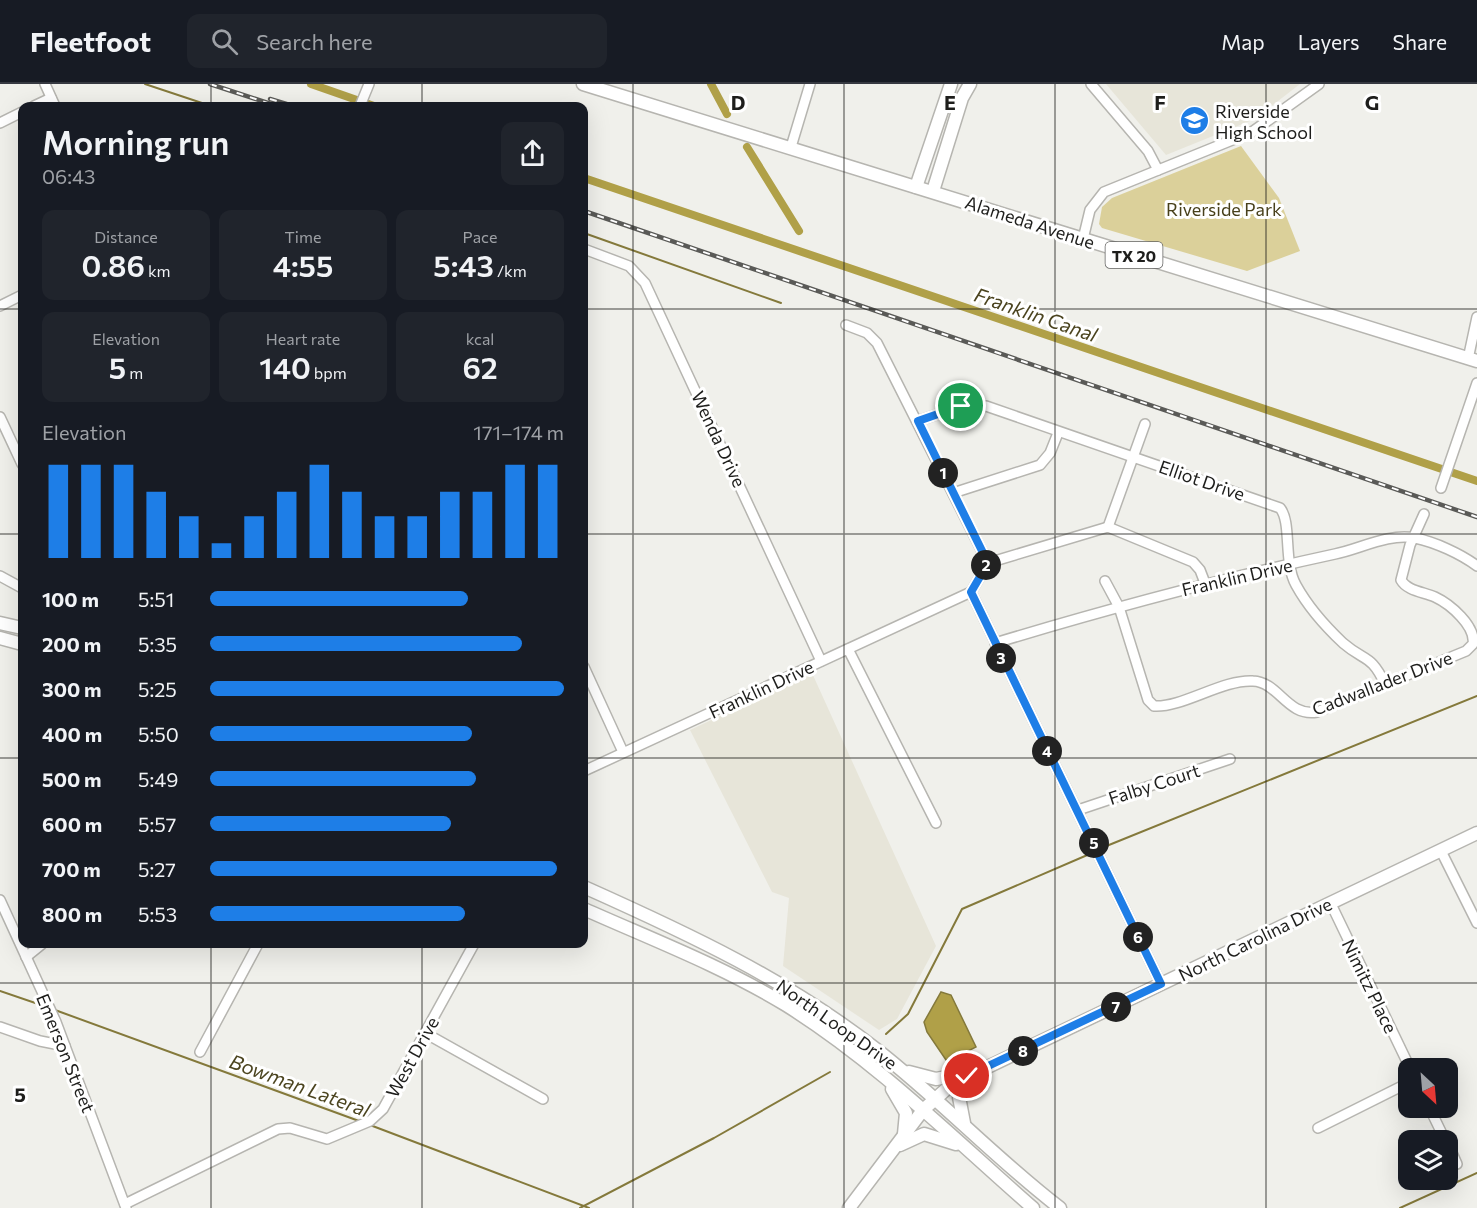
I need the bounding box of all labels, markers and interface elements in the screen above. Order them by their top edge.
search box [187,14,607,68]
text: Fleetfoot [30,24,151,58]
icon: search [208,25,241,58]
text: Search here [256,28,373,55]
text: Map [1221,29,1265,54]
text: Layers [1298,29,1360,54]
text: Share [1393,29,1447,54]
text: D [731,90,745,114]
text: E [944,90,956,114]
text: F [1154,90,1166,114]
text: G [1365,90,1379,114]
place label: Riverside High School [1215,100,1313,143]
school or university icon: Riverside High School [1178,105,1210,137]
text: Morning run [42,121,229,162]
button: share [501,122,564,185]
text: 06:43 [42,164,95,188]
street label: Alameda Avenue [962,191,1098,253]
park label: Riverside Park [1166,198,1282,220]
text: Distance [94,227,158,246]
text: Time [285,227,321,246]
text: Pace [463,227,497,246]
road number: TX 20 [1106,242,1162,268]
text: 0.86 [81,246,145,283]
text: 4:55 [273,246,333,283]
text: 5:43 [433,246,494,283]
text: km [145,261,171,280]
text: /km [494,261,527,280]
water label: Franklin Canal [971,282,1101,347]
text: Elevation [92,329,160,348]
text: Heart rate [266,329,340,348]
text: kcal [466,329,494,348]
text: 5 [109,348,126,385]
text: 140 [259,348,311,385]
text: 62 [462,348,498,385]
text: m [126,363,143,382]
text: bpm [311,363,347,382]
pin [935,380,986,431]
street label: Wenda Drive [687,387,751,491]
icon: arrive [944,389,977,422]
text: Elevation [42,420,127,444]
text: 171–174 m [473,420,564,444]
street label: Elliot Drive [1156,455,1248,505]
pin: 1 [928,458,958,488]
text: 1 [939,463,947,482]
pin: 2 [971,550,1001,580]
street label: Franklin Drive [1179,554,1295,600]
text: 2 [981,555,991,574]
text: 100 m [42,587,99,611]
text: 5:51 [138,587,174,611]
text: 200 m [42,632,101,656]
text: 5:35 [138,632,177,656]
pin: 3 [986,643,1016,673]
street label: Cadwallader Drive [1309,646,1455,720]
text: 3 [996,648,1006,667]
street label: Franklin Drive [705,655,817,723]
text: 300 m [42,677,102,701]
text: 5:25 [138,677,177,701]
text: 400 m [42,722,102,746]
text: 5:50 [138,722,179,746]
pin: 4 [1032,736,1062,766]
text: 4 [1042,741,1052,760]
street label: Falby Court [1105,759,1203,809]
text: 500 m [42,767,102,791]
text: 5:49 [138,767,178,791]
text: 600 m [42,812,102,836]
text: 5:57 [138,812,176,836]
pin: 5 [1079,828,1109,858]
text: 5 [1089,833,1099,852]
text: 700 m [42,857,101,881]
text: 5:27 [138,857,176,881]
street label: North Carolina Drive [1175,892,1335,986]
text: 800 m [42,902,102,926]
text: 5:53 [138,902,177,926]
pin: 6 [1123,922,1153,952]
text: 6 [1133,927,1143,946]
street label: Nimitz Place [1338,935,1402,1037]
street label: North Loop Drive [773,974,901,1074]
street label: Emerson Street [32,990,100,1116]
pin: 7 [1101,992,1131,1022]
text: 7 [1112,997,1120,1016]
street label: West Drive [381,1013,443,1101]
pin: 8 [1008,1036,1038,1066]
text: 8 [1018,1041,1028,1060]
water label: Bowman Lateral [227,1049,374,1122]
pin [941,1050,992,1101]
north arrow [1398,1058,1458,1118]
map controls [1398,1058,1458,1190]
icon: check [950,1059,983,1092]
text: 5 [14,1082,26,1106]
button: layers [1398,1130,1458,1190]

